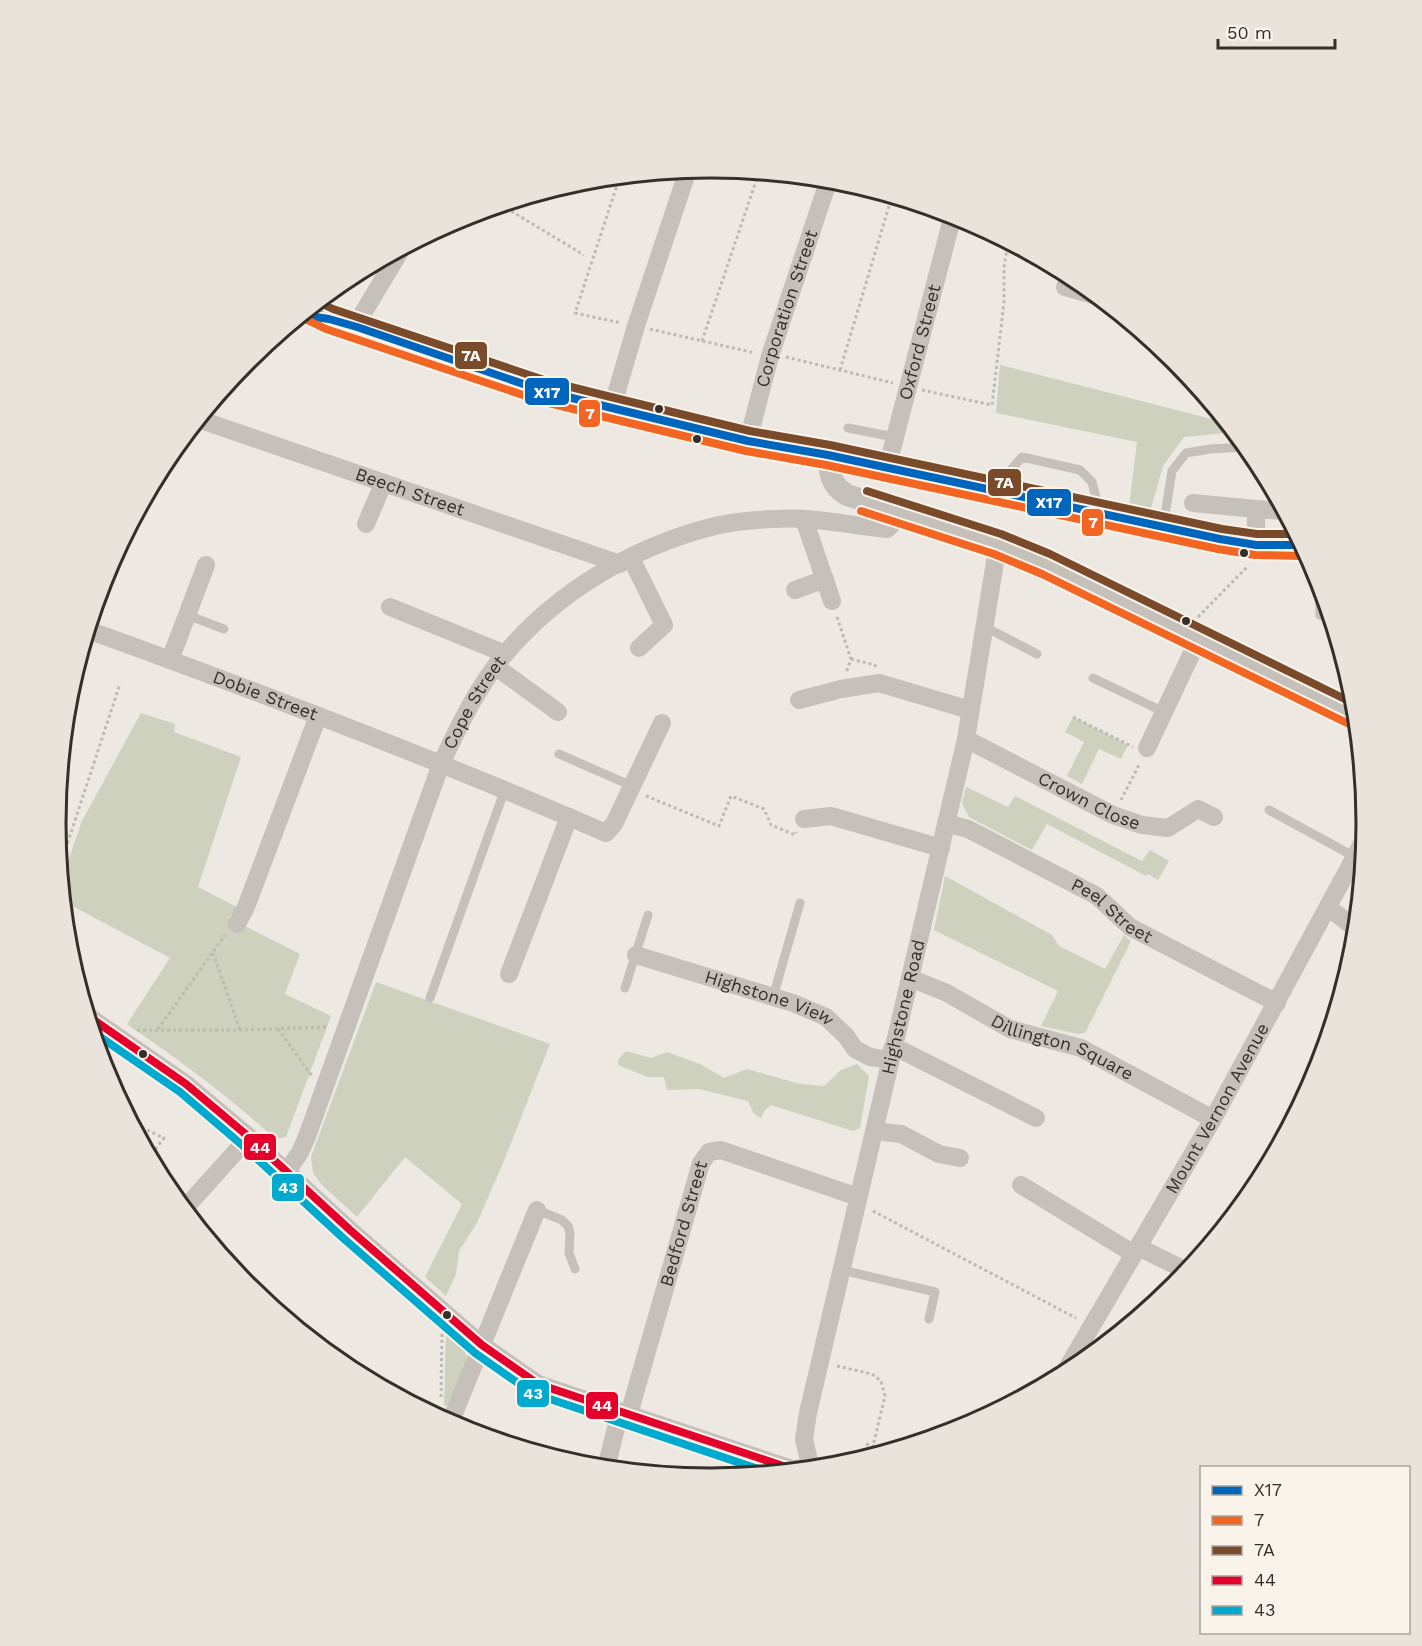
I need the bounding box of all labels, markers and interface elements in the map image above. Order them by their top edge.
scale bar [1218,12,1335,50]
text: 50 m [1227,22,1272,43]
street label: Corporation Street [751,227,821,389]
street label: Oxford Street [894,281,945,402]
line badge: 7A [454,341,488,370]
text: 7A [461,346,481,365]
line badge: X17 [524,377,570,406]
text: X17 [534,383,561,402]
line badge: 7 [578,399,601,428]
unlabelled marker [653,403,665,415]
text: 7 [585,404,595,423]
unlabelled marker [691,433,703,445]
street label: Beech Street [353,463,468,520]
line badge: 7A [987,468,1022,497]
text: 7A [994,473,1014,492]
line badge: X17 [1026,488,1072,517]
text: X17 [1036,493,1063,512]
line badge: 7 [1081,508,1104,537]
text: 7 [1088,513,1098,532]
unlabelled marker [1238,547,1250,559]
unlabelled marker [1180,615,1192,627]
street label: Cope Street [439,651,510,753]
street label: Dobie Street [210,666,321,725]
street label: Crown Close [1035,767,1143,834]
street label: Peel Street [1068,874,1157,947]
street label: Highstone Road [877,937,929,1077]
street label: Highstone View [702,966,839,1030]
street label: Dillington Square [987,1009,1137,1084]
street label: Mount Vernon Avenue [1161,1019,1273,1197]
unlabelled marker [137,1048,149,1060]
line badge: 44 [243,1133,277,1161]
text: 44 [250,1138,270,1157]
street label: Bedford Street [655,1158,711,1289]
line badge: 43 [271,1173,305,1202]
text: 43 [278,1178,298,1197]
unlabelled marker [441,1309,453,1321]
line badge: 43 [516,1379,550,1408]
text: 43 [523,1384,543,1403]
line badge: 44 [585,1391,619,1420]
text: 44 [592,1396,612,1415]
legend [1200,1466,1410,1634]
text: X17 [1254,1479,1282,1500]
text: 7 [1254,1509,1264,1530]
text: 7A [1254,1539,1275,1560]
text: 44 [1254,1569,1276,1590]
text: 43 [1254,1599,1276,1620]

